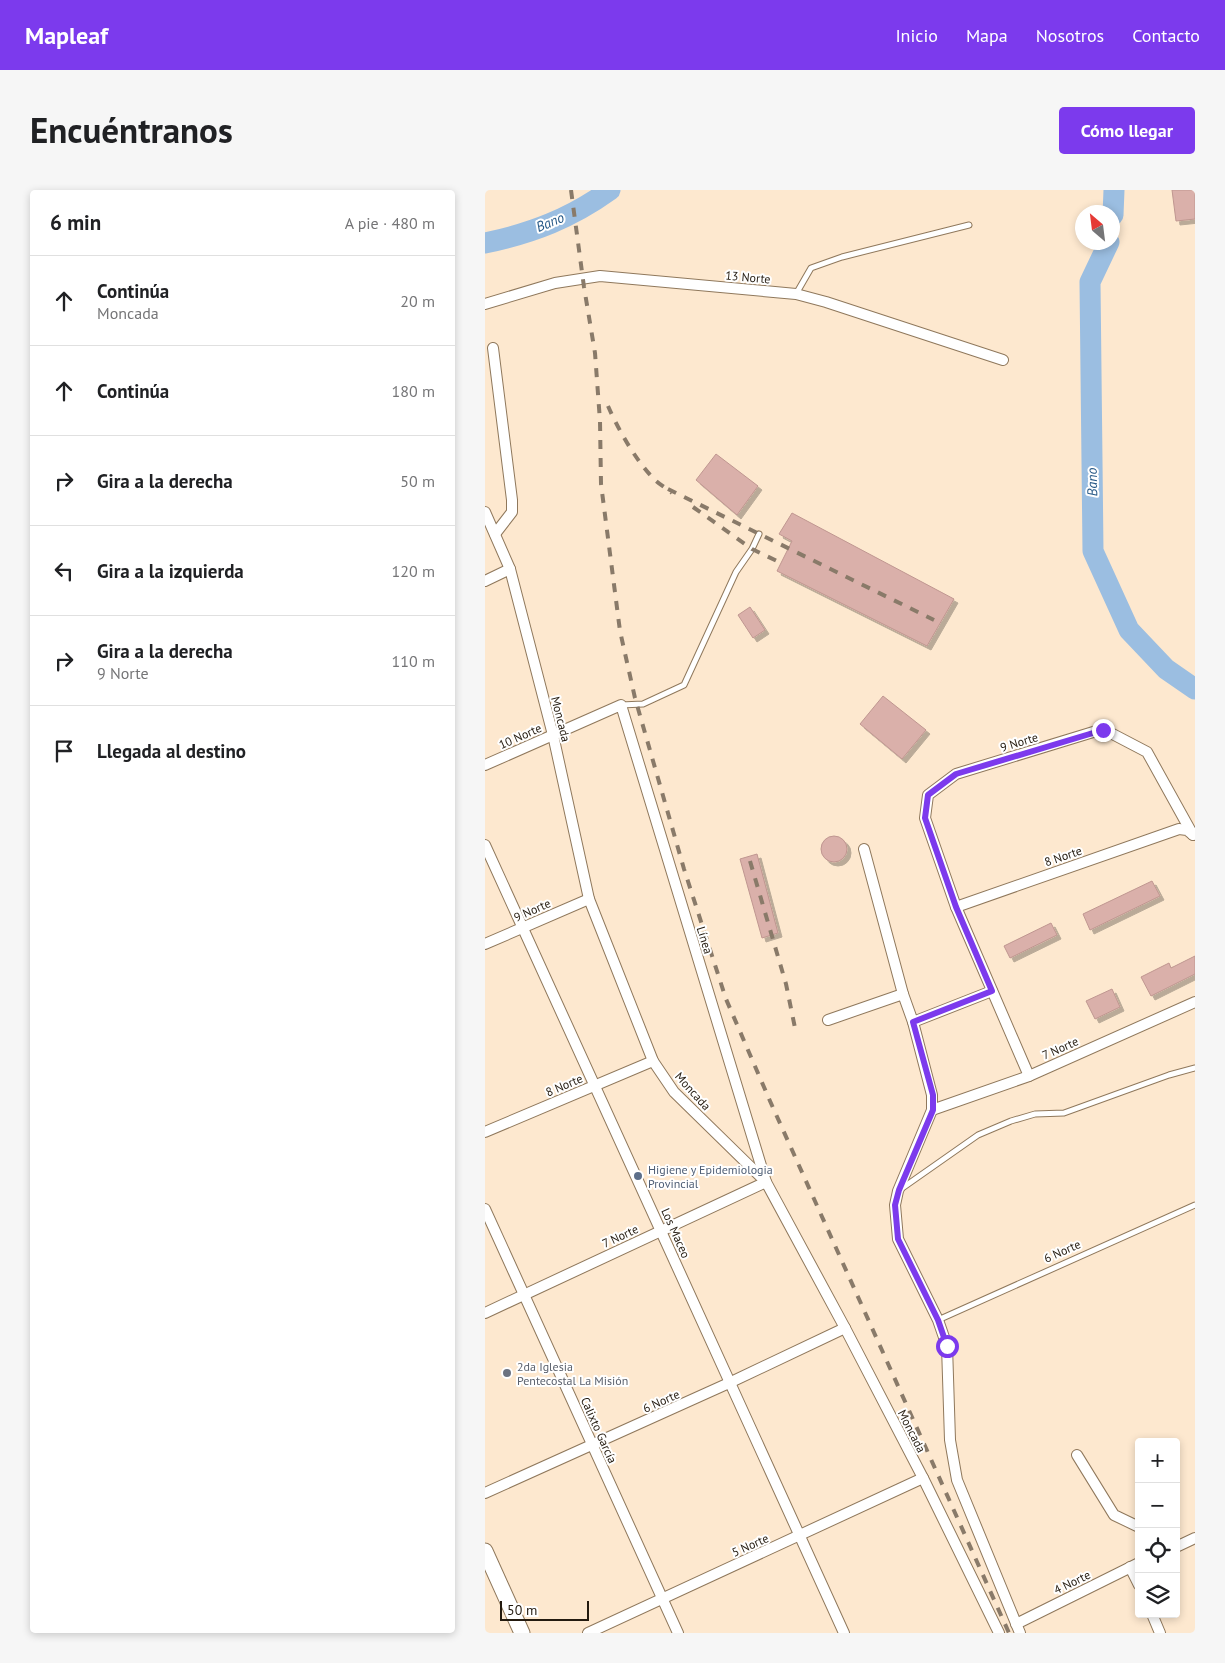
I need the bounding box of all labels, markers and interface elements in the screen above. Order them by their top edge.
text: Mapleaf [25,20,108,51]
text: Inicio [895,24,938,47]
text: Mapa [966,24,1008,47]
text: Nosotros [1036,24,1104,47]
text: Contacto [1132,24,1200,47]
text: Encuéntranos [30,107,233,153]
button: Cómo llegar [1059,107,1195,154]
north arrow [1075,205,1120,250]
water label: Bano [533,208,567,236]
text: 6 min [50,209,101,236]
text: A pie · 480 m [345,213,435,233]
street label: 13 Norte [725,268,771,286]
text: Continúa [97,279,169,303]
icon: ahead [50,287,78,315]
text: 20 m [400,291,435,311]
text: Moncada [97,303,159,323]
icon: ahead [50,377,78,405]
text: Continúa [97,379,169,403]
text: 180 m [392,381,435,401]
icon: right [50,467,78,495]
water label: Bano [1083,467,1101,497]
text: Gira a la derecha [97,469,233,493]
text: 50 m [400,471,435,491]
icon: left [50,557,78,585]
text: Gira a la izquierda [97,559,244,583]
text: 120 m [392,561,435,581]
text: Gira a la derecha [97,639,233,663]
icon: right [50,647,78,675]
text: 110 m [392,651,435,671]
text: 9 Norte [97,663,149,683]
street label: Moncada [548,695,574,743]
route end [1092,719,1115,742]
street label: 10 Norte [496,720,544,752]
street label: 9 Norte [998,729,1040,755]
icon: arrive [50,737,78,765]
text: Llegada al destino [97,739,246,763]
street label: 8 Norte [1042,843,1084,869]
street label: 9 Norte [511,895,553,925]
street label: Línea [694,924,716,956]
street label: 7 Norte [1040,1033,1080,1063]
street label: Moncada [672,1069,714,1113]
street label: 8 Norte [543,1071,585,1099]
place label: Higiene y Epidemiologia Provincial [648,1162,773,1191]
marker: Higiene y Epidemiologia Provincial [632,1170,644,1182]
street label: Los Maceo [658,1206,694,1260]
street label: 7 Norte [600,1221,640,1251]
street label: 6 Norte [1041,1236,1083,1266]
route start [936,1335,959,1358]
place label: 2da Iglesia Pentecostal La Misión [517,1359,628,1388]
marker: 2da Iglesia Pentecostal La Misión [501,1367,513,1379]
street label: 6 Norte [640,1386,682,1416]
street label: Calixto García [578,1395,620,1466]
street label: Moncada [895,1407,929,1455]
map controls [1135,1438,1180,1618]
button: + [1135,1438,1180,1483]
button: − [1135,1483,1180,1528]
button: locate [1135,1528,1180,1573]
street label: 5 Norte [729,1530,771,1560]
street label: 4 Norte [1051,1567,1093,1597]
button: layers [1135,1573,1180,1618]
scale bar [500,1598,589,1621]
text: 50 m [507,1601,537,1619]

